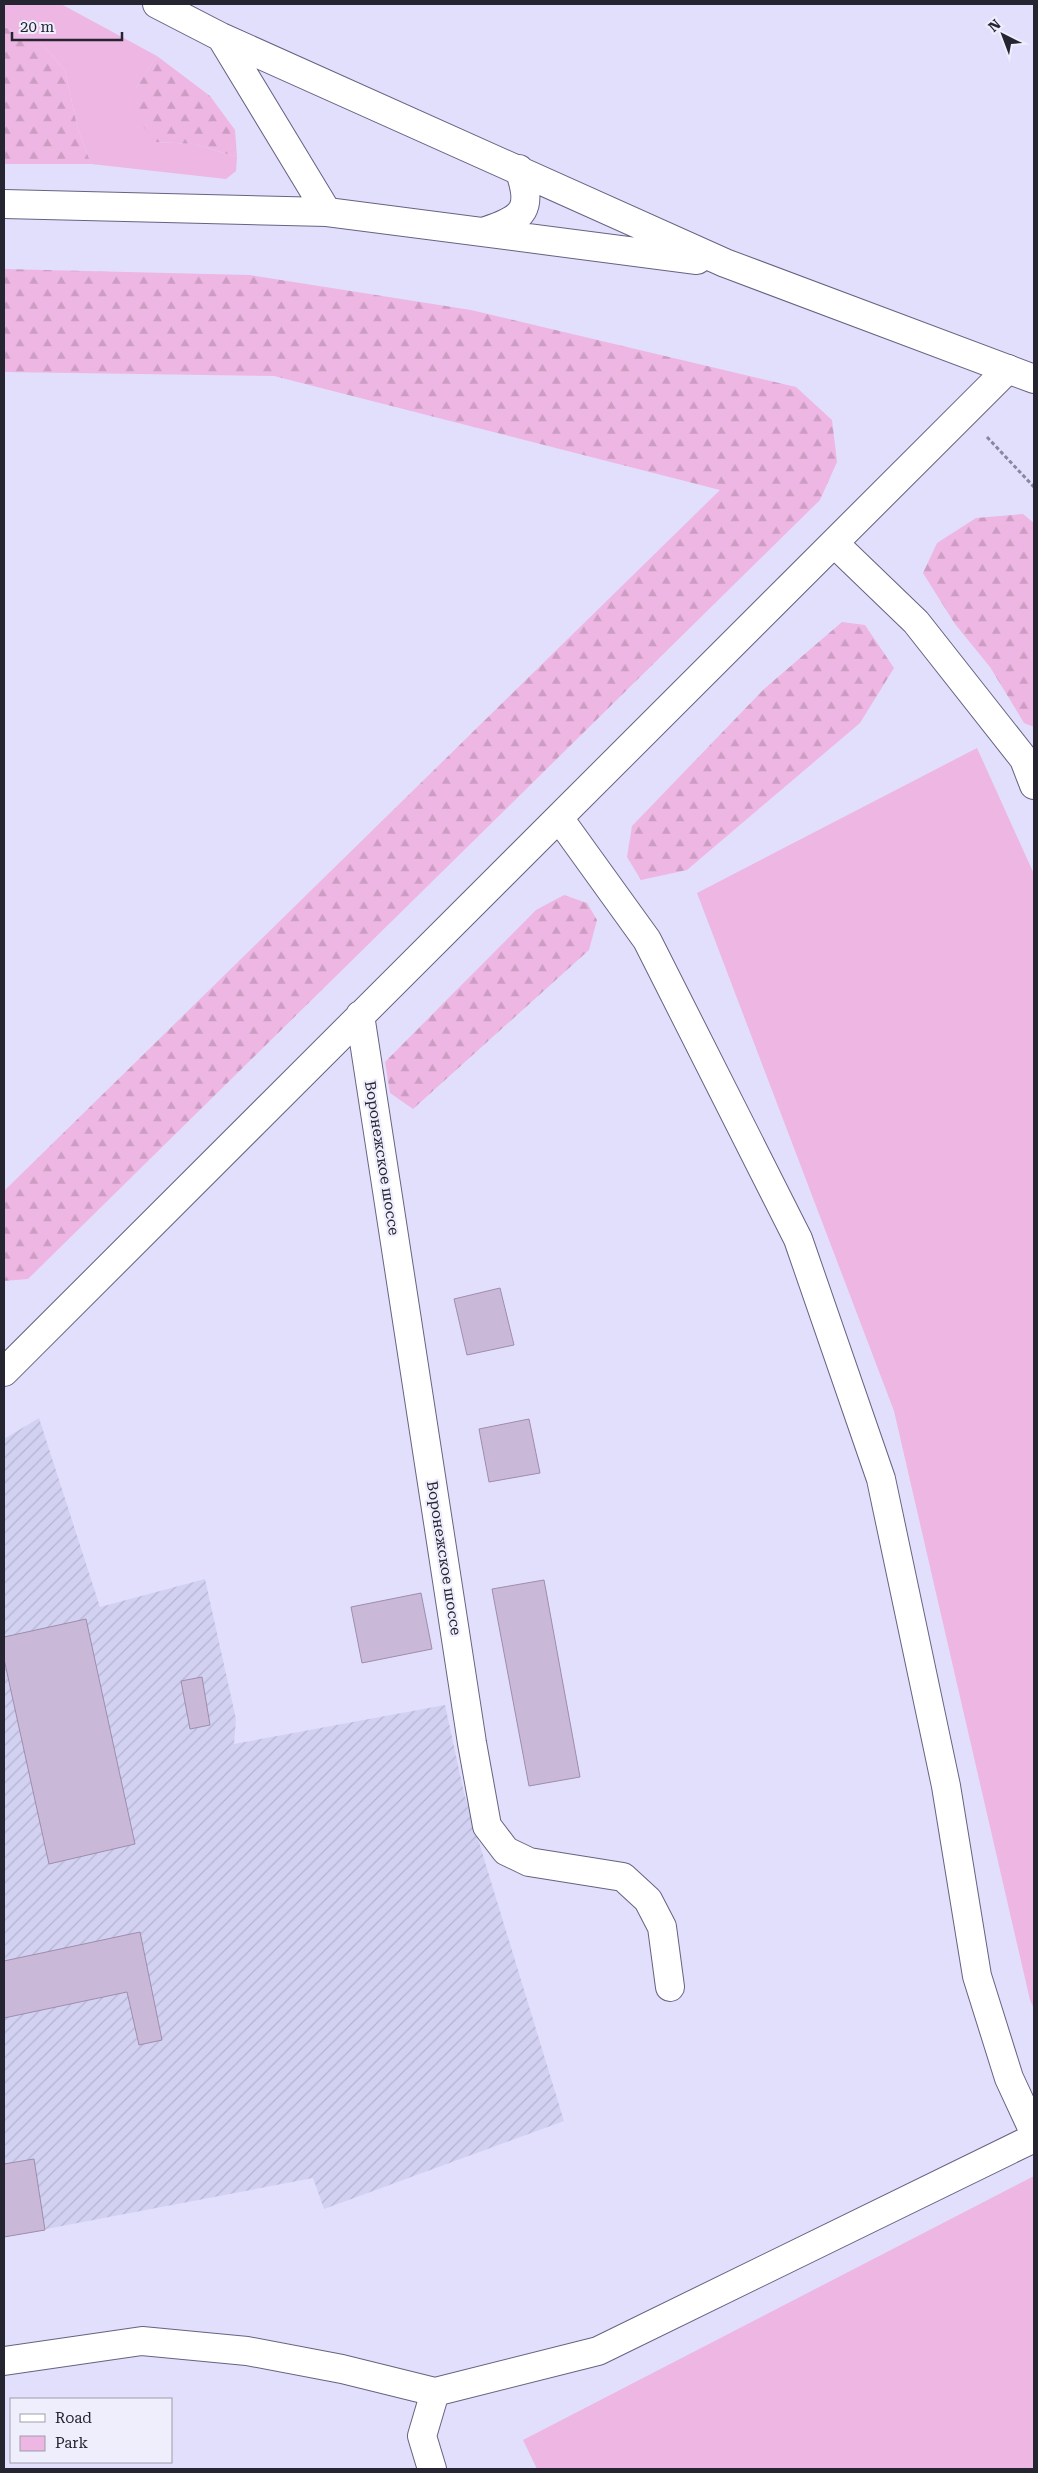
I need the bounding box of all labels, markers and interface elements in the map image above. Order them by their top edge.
scale bar [12,10,122,42]
north arrow [978,10,1028,60]
text: N [985,16,1004,35]
text: 20 m [20,18,55,36]
street label: Воронежское шоссе [361,1080,403,1236]
street label: Воронежское шоссе [423,1480,465,1636]
legend [10,2398,172,2463]
text: Road [55,2409,92,2427]
text: Park [55,2434,89,2452]

